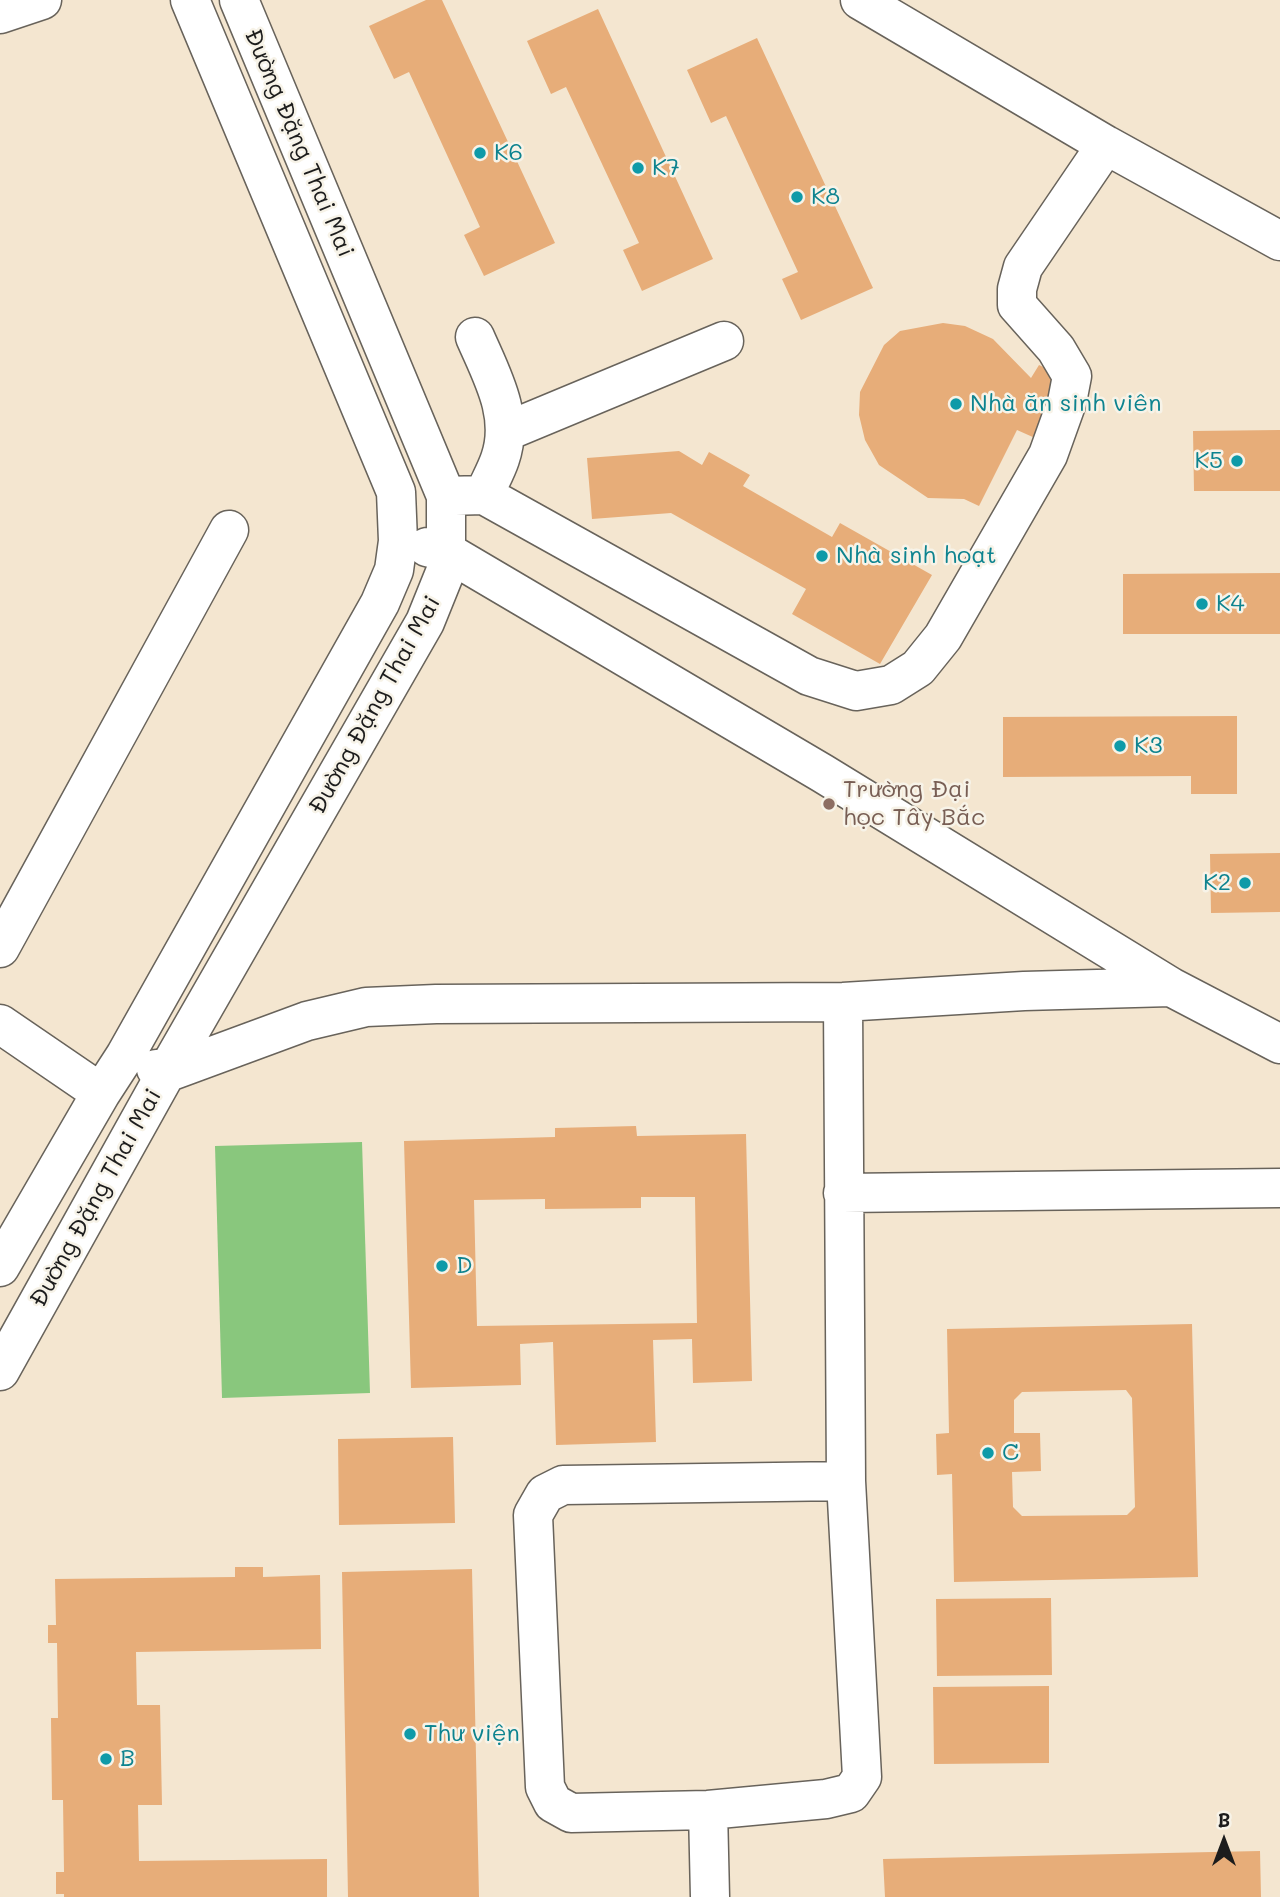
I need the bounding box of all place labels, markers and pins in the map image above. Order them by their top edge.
place label: K6 [494,139,523,167]
marker: K6 [472,145,488,161]
place label: K7 [652,154,680,182]
marker: K7 [630,160,646,176]
place label: K8 [811,183,840,211]
marker: K8 [789,189,805,205]
place label: Nhà ăn sinh viên [970,390,1162,418]
marker: Nhà ăn sinh viên [948,396,964,412]
place label: K5 [1194,447,1223,475]
marker: K5 [1229,453,1245,469]
place label: Nhà sinh hoạt [836,542,997,570]
marker: Nhà sinh hoạt [814,548,830,564]
place label: K4 [1216,590,1245,618]
marker: K4 [1194,596,1210,612]
place label: K3 [1134,732,1163,760]
marker: K3 [1112,738,1128,754]
place label: Trường Đại học Tây Bắc [843,776,985,832]
marker: Trường Đại học Tây Bắc [821,796,837,812]
place label: K2 [1203,869,1231,897]
marker: K2 [1237,875,1253,891]
place label: D [456,1252,472,1280]
marker: D [434,1258,450,1274]
place label: C [1002,1439,1019,1467]
marker: C [980,1445,996,1461]
place label: Thư viện [424,1720,520,1748]
marker: Thư viện [402,1726,418,1742]
place label: B [120,1745,135,1773]
marker: B [98,1751,114,1767]

